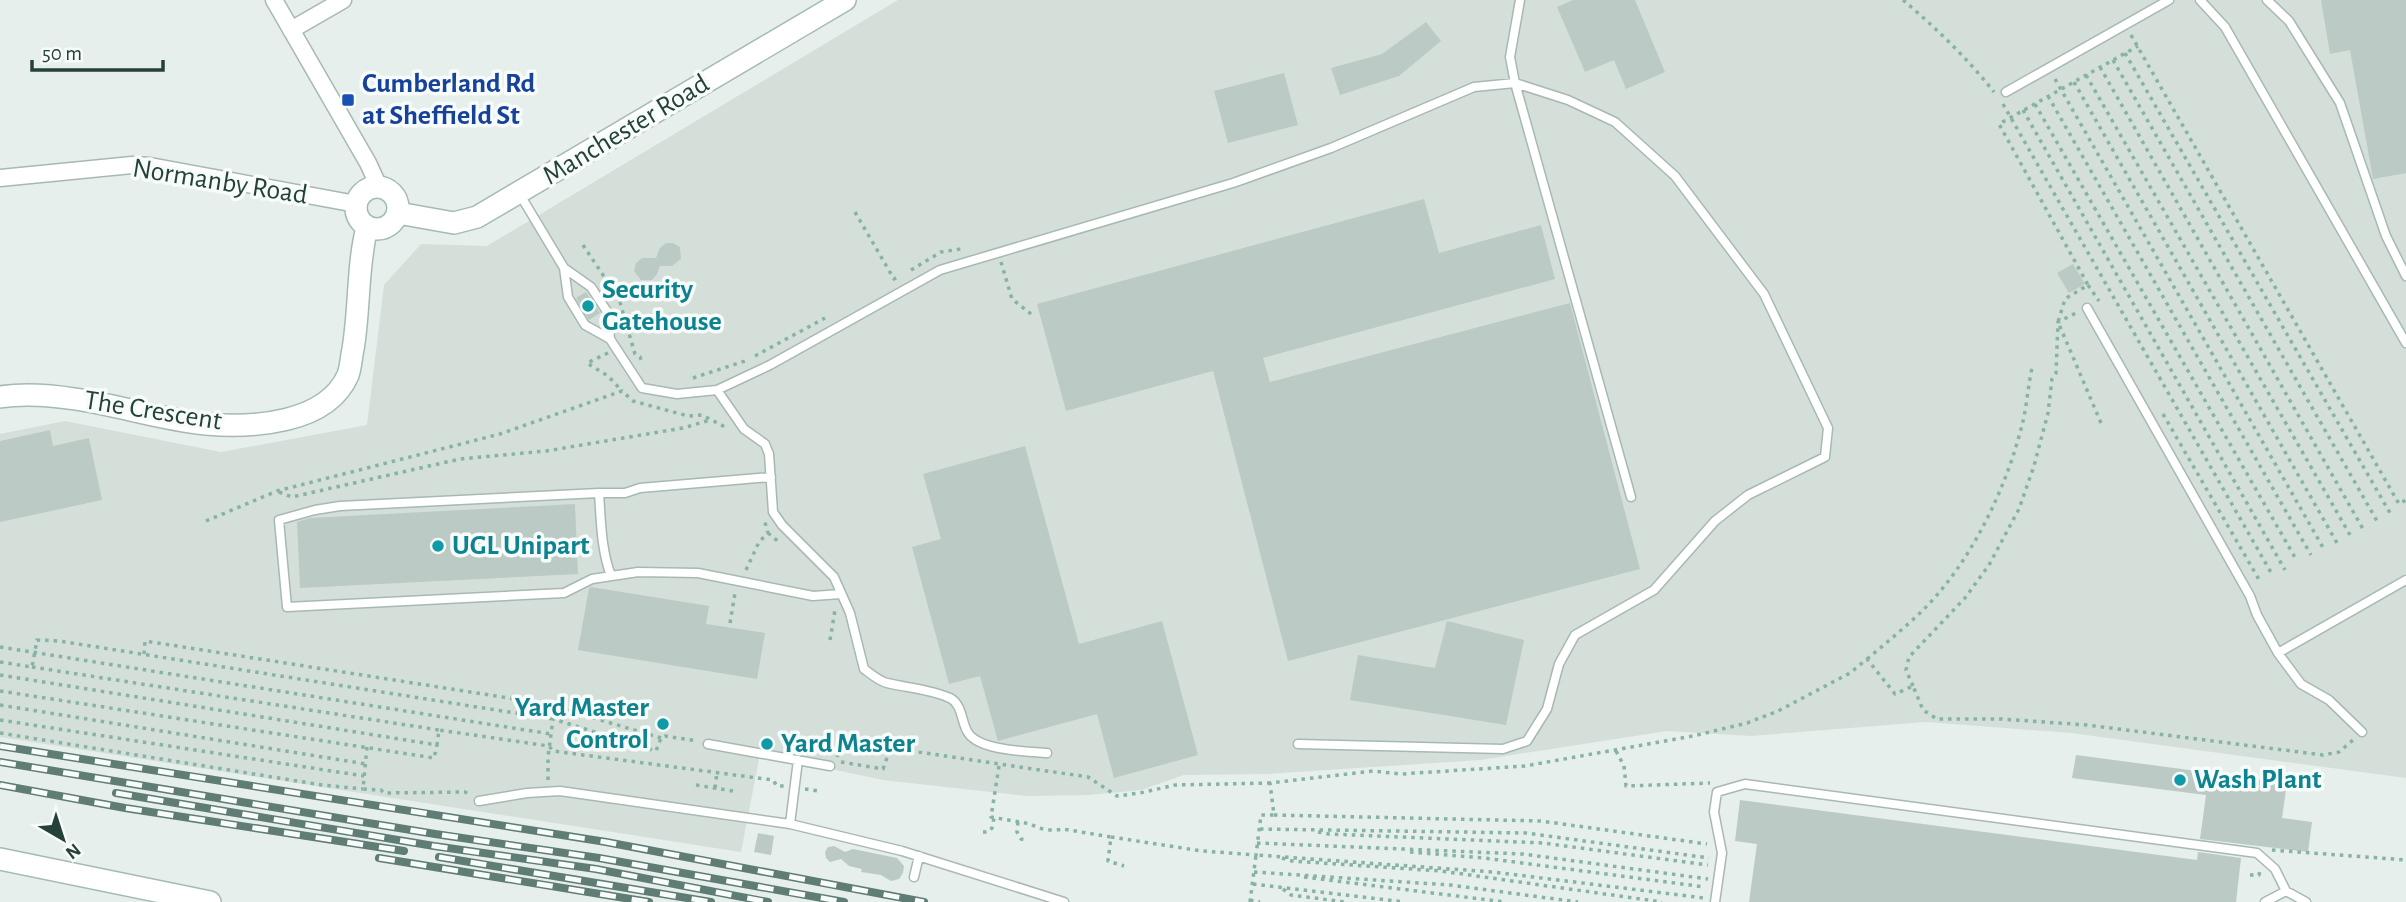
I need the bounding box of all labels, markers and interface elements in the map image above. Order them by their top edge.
scale bar [32,28,163,72]
text: 50 m [42,43,82,64]
street label: Manchester Road [538,69,714,191]
place label: Cumberland Rd at Sheffield St [362,70,536,130]
marker: Cumberland Rd at Sheffield St [340,92,356,108]
street label: Normanby Road [130,154,310,210]
place label: Security Gatehouse [602,276,722,336]
marker: Security Gatehouse [580,298,596,314]
street label: The Crescent [82,386,224,436]
place label: UGL Unipart [452,532,590,560]
marker: UGL Unipart [430,538,446,554]
place label: Yard Master Control [515,694,649,754]
marker: Yard Master Control [655,716,671,732]
place label: Yard Master [781,730,915,758]
marker: Yard Master [759,736,775,752]
place label: Wash Plant [2194,766,2322,794]
marker: Wash Plant [2172,772,2188,788]
north arrow [28,804,98,874]
text: N [62,840,84,863]

